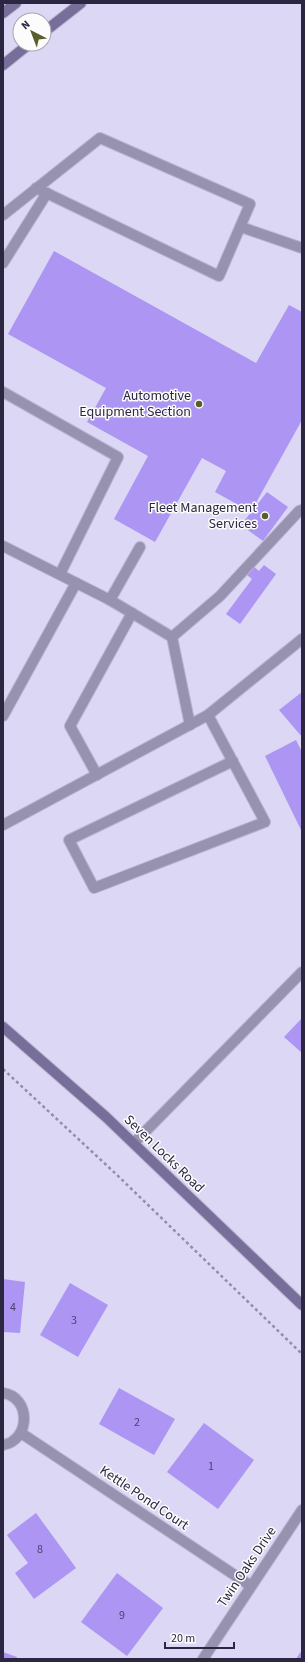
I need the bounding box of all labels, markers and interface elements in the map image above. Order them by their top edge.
north arrow [12,12,52,52]
text: N [18,17,33,33]
place label: Automotive Equipment Section [79,386,191,422]
marker: Automotive Equipment Section [194,399,204,409]
place label: Fleet Management Services [149,498,257,534]
marker: Fleet Management Services [260,511,270,521]
street label: Seven Locks Road [119,1110,209,1198]
house number: 4 [10,1299,16,1316]
house number: 3 [71,1312,77,1329]
house number: 2 [134,1414,140,1431]
house number: 1 [208,1458,214,1475]
street label: Kettle Pond Court [96,1461,193,1535]
street label: Twin Oaks Drive [213,1523,281,1611]
house number: 8 [37,1541,43,1558]
house number: 9 [119,1607,125,1624]
scale bar [165,1624,234,1650]
text: 20 m [171,1630,195,1647]

